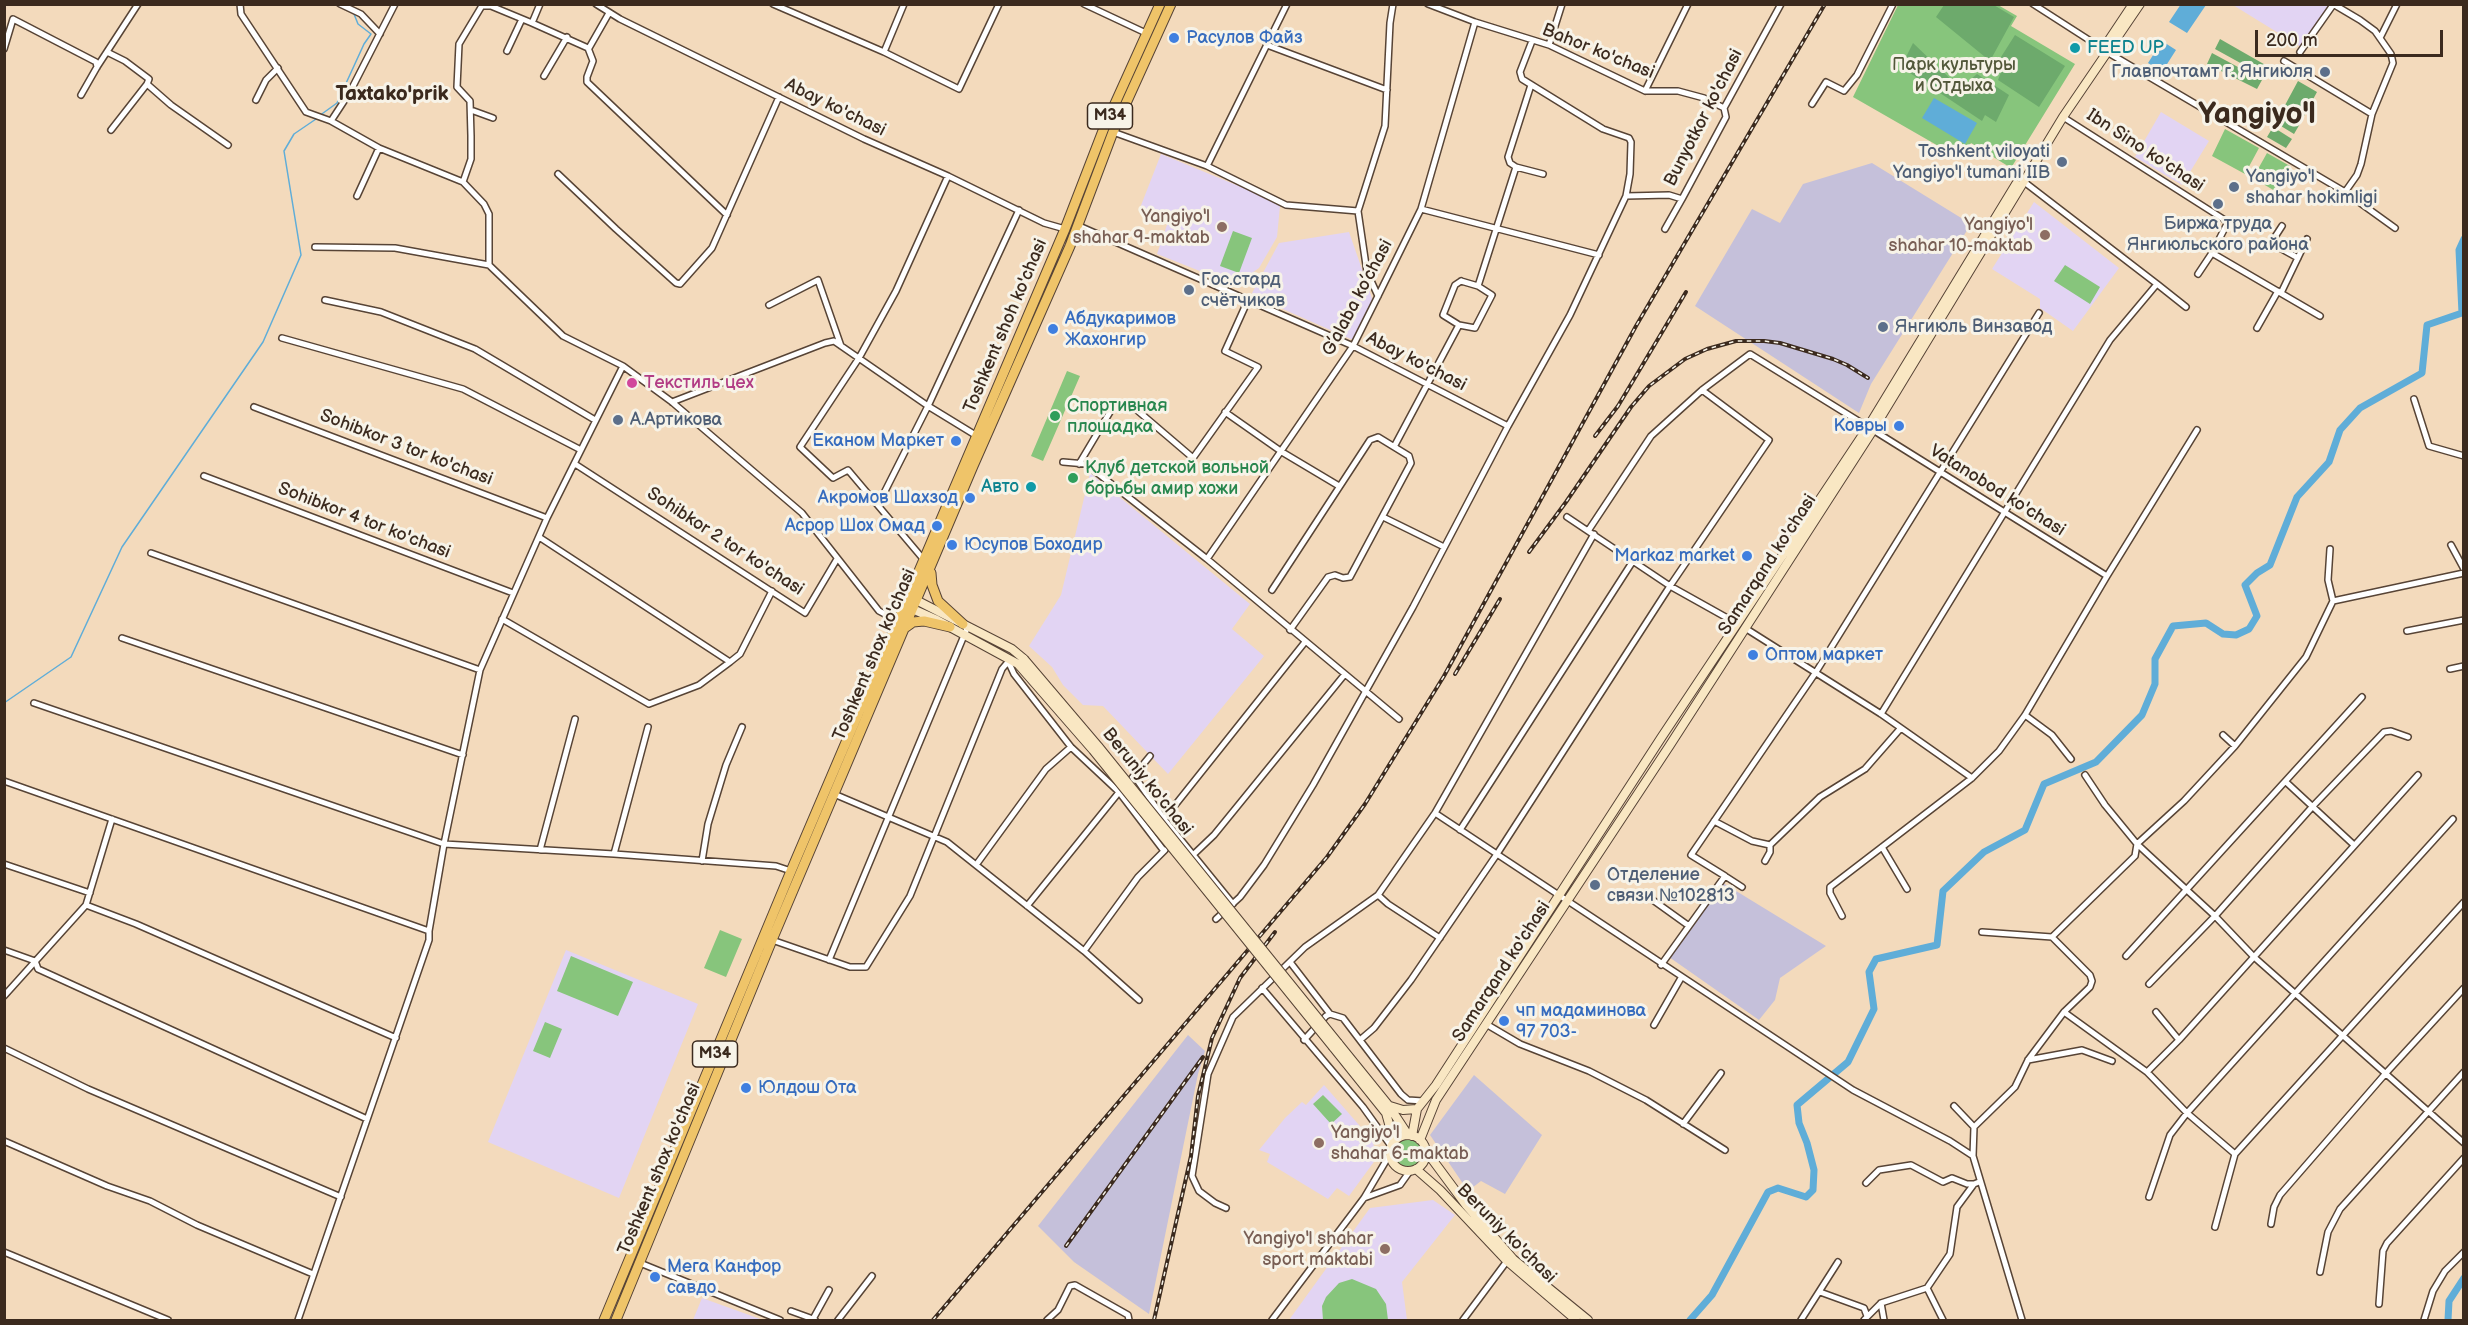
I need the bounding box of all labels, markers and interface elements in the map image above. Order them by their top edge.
scale bar [2258,18,2446,56]
street label: Bahor ko'chasi [1539,20,1657,84]
place label: Расулов Файз [1186,27,1303,49]
text: 200 m [2266,30,2318,51]
marker: Расулов Файз [1167,31,1181,45]
place label: FEED UP [2087,37,2164,59]
marker: FEED UP [2068,41,2082,55]
street label: Bunyotkor ko'chasi [1660,46,1748,190]
park label: Парк культуры и Отдыха [1892,54,2016,97]
place label: Главпочтамт г. Янгиюля [2111,61,2313,83]
marker: Главпочтамт г. Янгиюля [2318,65,2332,79]
street label: Abay ko'chasi [781,74,889,142]
district label: Taxtako'prik [335,82,449,108]
district label: Yangiyo'l [2198,97,2316,133]
road number: M34 [1088,103,1132,129]
street label: Ibn Sino ko'chasi [2082,105,2208,197]
place label: Toshkent viloyati Yangiyo'l tumani IIB [1893,141,2050,184]
marker: Toshkent viloyati Yangiyo'l tumani IIB [2055,155,2069,169]
place label: Yangiyo'l shahar hokimligi [2246,166,2377,208]
marker: Yangiyo'l shahar hokimligi [2227,180,2241,194]
marker: Биржа труда Янгиюльского района [2211,197,2225,211]
place label: Yangiyo'l shahar 9-maktab [1073,206,1210,248]
place label: Биржа труда Янгиюльского района [2127,213,2309,256]
place label: Yangiyo'l shahar 10-maktab [1889,214,2033,256]
marker: Yangiyo'l shahar 9-maktab [1215,220,1229,234]
marker: Yangiyo'l shahar 10-maktab [2038,228,2052,242]
street label: Toshkent shoh ko'chasi [960,236,1052,416]
street label: G’alaba ko’chasi [1318,236,1398,360]
place label: Гос.стард счётчиков [1201,269,1285,312]
marker: Гос.стард счётчиков [1182,283,1196,297]
place label: Абдукаримов Жахонгир [1065,308,1176,350]
place label: Янгиюль Винзавод [1895,316,2052,338]
marker: Янгиюль Винзавод [1876,320,1890,334]
marker: Абдукаримов Жахонгир [1046,322,1060,336]
street label: Abay ko'chasi [1362,328,1470,396]
place label: Текстиль цех [644,372,754,394]
marker: Текстиль цех [625,376,639,390]
place label: Спортивная площадка [1067,395,1167,438]
street label: Sohibkor 3 tor ko'chasi [317,405,495,491]
place label: А.Артикова [630,409,722,431]
marker: Спортивная площадка [1048,409,1062,423]
marker: А.Артикова [611,413,625,427]
place label: Ковры [1833,415,1887,437]
marker: Ковры [1892,419,1906,433]
place label: Еканом Маркет [812,430,944,452]
marker: Еканом Маркет [949,434,963,448]
street label: Vatanobod ko'chasi [1925,440,2069,542]
place label: Клуб детской вольной борьбы амир хожи [1085,457,1269,500]
marker: Клуб детской вольной борьбы амир хожи [1066,471,1080,485]
place label: Авто [981,476,1019,498]
street label: Sohibkor 4 tor ko'chasi [275,478,453,564]
marker: Авто [1024,480,1038,494]
street label: Sohibkor 2 tor ko'chasi [643,483,807,601]
place label: Акромов Шахзод [818,487,958,509]
marker: Акромов Шахзод [963,491,977,505]
street label: Samarqand ko'chasi [1714,491,1822,639]
place label: Асрор Шох Омад [785,515,925,537]
marker: Асрор Шох Омад [930,519,944,533]
place label: Юсупов Боходир [964,534,1103,556]
marker: Юсупов Боходир [945,538,959,552]
place label: Markaz market [1614,545,1735,567]
marker: Markaz market [1740,549,1754,563]
street label: Toshkent shox ko'chasi [829,566,921,744]
place label: Оптом маркет [1765,644,1883,666]
marker: Оптом маркет [1746,648,1760,662]
street label: Beruniy ko'chasi [1097,724,1197,840]
place label: Отделение связи №102813 [1607,864,1735,906]
marker: Отделение связи №102813 [1588,878,1602,892]
street label: Samarqand ko'chasi [1448,898,1556,1046]
place label: чп мадаминова 97 703- [1516,1000,1646,1042]
marker: чп мадаминова 97 703- [1497,1014,1511,1028]
road number: M34 [692,1041,738,1067]
place label: Юлдош Ота [758,1077,857,1099]
street label: Toshkent shox ko'chasi [614,1080,706,1258]
marker: Юлдош Ота [739,1081,753,1095]
place label: Yangiyo'l shahar 6-maktab [1331,1122,1469,1164]
marker: Yangiyo'l shahar 6-maktab [1312,1136,1326,1150]
street label: Beruniy ko'chasi [1452,1180,1560,1288]
place label: Yangiyo'l shahar sport maktabi [1244,1228,1373,1270]
marker: Yangiyo'l shahar sport maktabi [1378,1242,1392,1256]
place label: Мега Канфор савдо [667,1256,781,1298]
marker: Мега Канфор савдо [648,1270,662,1284]

